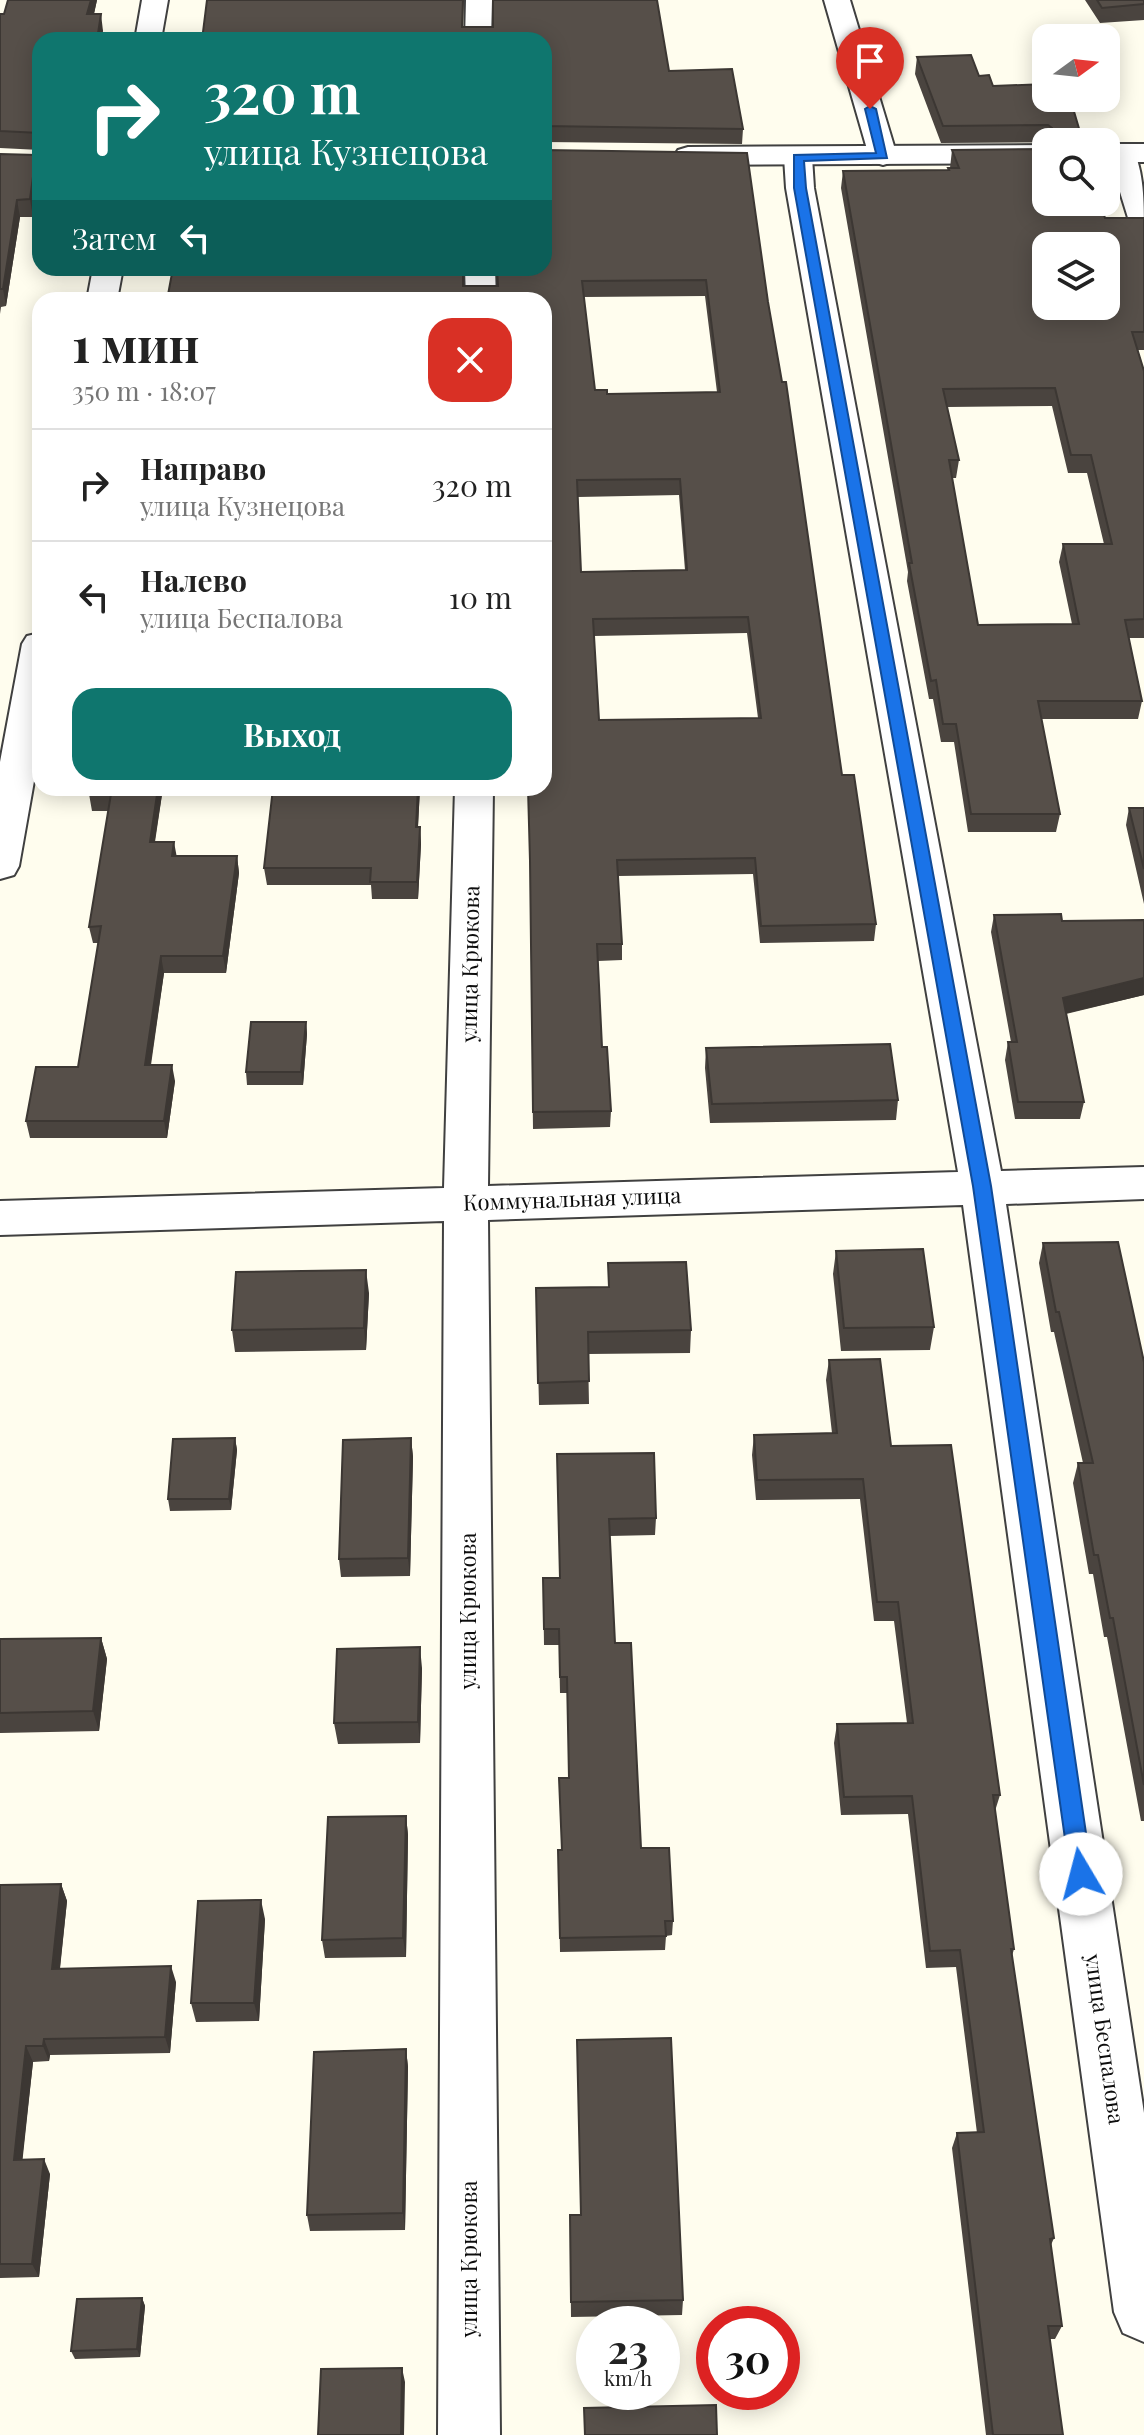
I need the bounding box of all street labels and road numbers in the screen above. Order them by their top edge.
street label: улица Крюкова [453,885,485,1044]
street label: Коммунальная улица [462,1179,682,1217]
street label: улица Крюкова [452,1532,482,1690]
street label: улица Беспалова [1079,1951,1133,2126]
street label: улица Крюкова [453,2180,483,2338]

